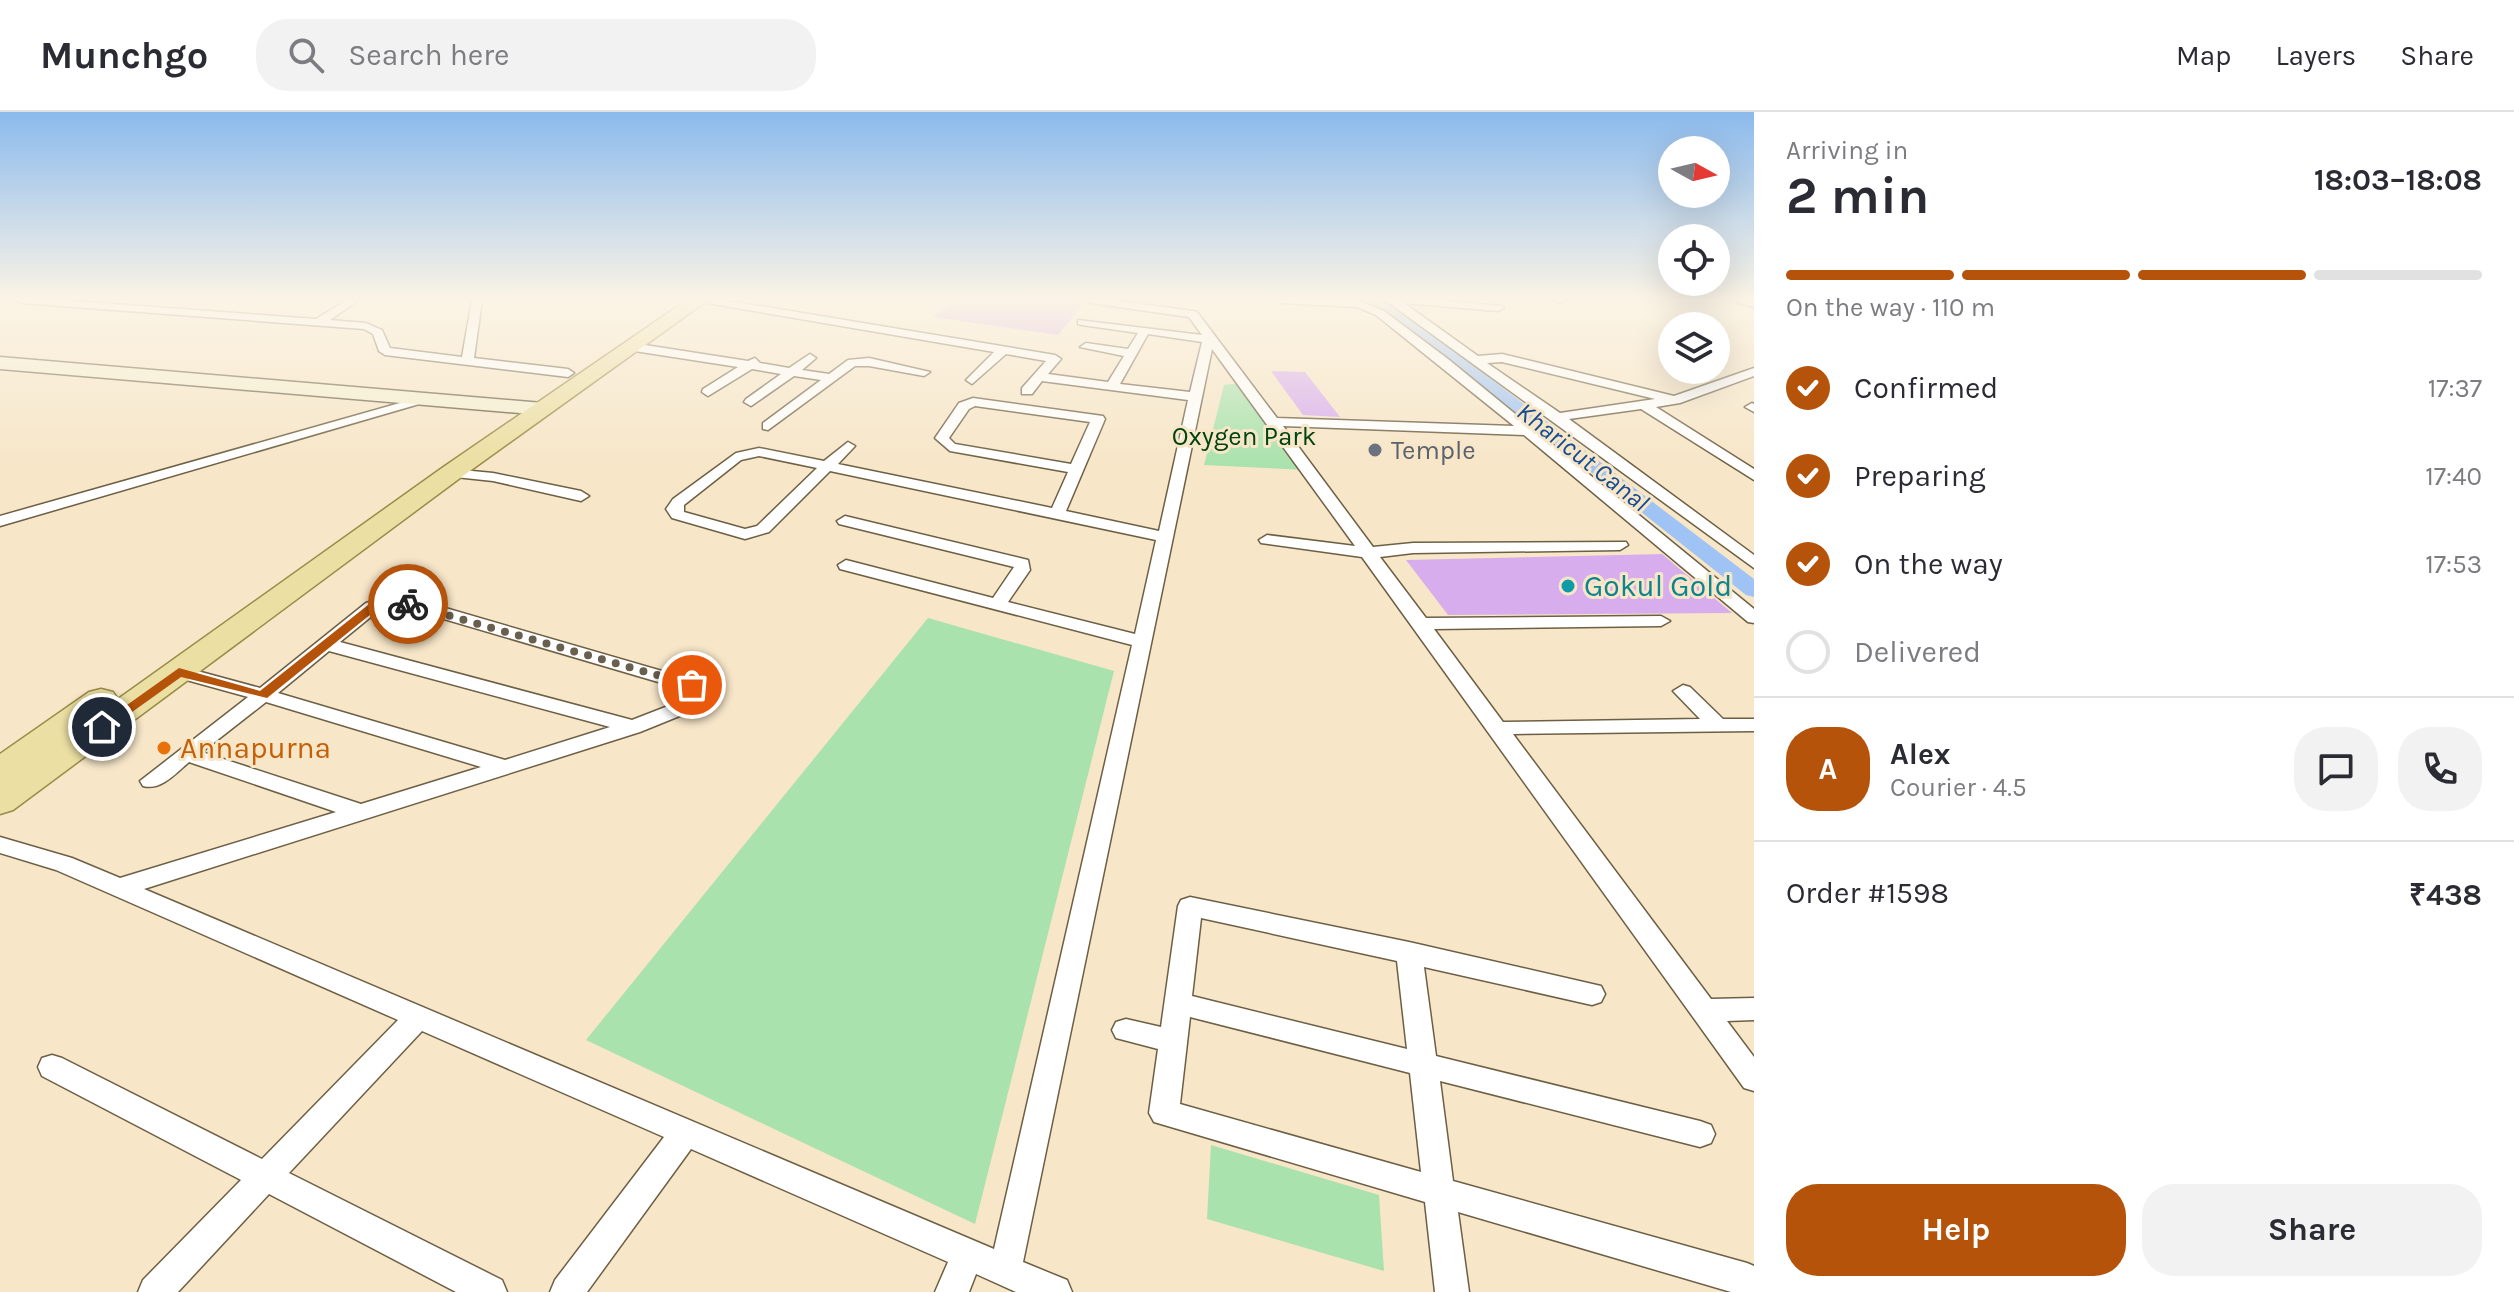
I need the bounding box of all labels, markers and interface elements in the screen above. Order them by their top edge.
search box [256,19,816,91]
text: Munchgo [40,33,208,78]
icon: search [284,33,328,77]
text: Search here [348,37,510,73]
text: Map [2176,39,2231,72]
text: Layers [2275,39,2356,72]
text: Share [2400,39,2474,72]
text: Arriving in [1786,135,1908,166]
north arrow [1658,136,1730,208]
map controls [1658,136,1730,384]
text: 18:03–18:08 [2314,162,2482,198]
text: 2 min [1786,165,1929,226]
button: locate [1658,224,1730,296]
text: On the way · 110 m [1786,292,1995,323]
button: layers [1658,312,1730,384]
icon: check [1786,366,1830,410]
text: Confirmed [1854,370,1998,406]
text: 17:37 [2428,373,2482,404]
water label: Kharicut Canal [1511,396,1655,518]
park label: Oxygen Park [1172,421,1316,452]
place label: Temple [1391,435,1476,466]
marker: Temple [1366,441,1384,459]
icon: check [1786,454,1830,498]
text: Preparing [1854,458,1986,494]
text: 17:40 [2425,461,2482,492]
icon: check [1786,542,1830,586]
text: On the way [1854,546,2003,582]
text: 17:53 [2425,549,2482,580]
courier [368,564,448,644]
place label: Gokul Gold [1584,568,1732,604]
marker: Gokul Gold [1559,577,1577,595]
icon: bike [386,582,430,626]
text: Delivered [1854,634,1981,670]
pin [658,651,726,719]
icon: bag [670,663,714,707]
pin [68,693,136,761]
icon: home [80,705,124,749]
button: chat [2294,727,2378,811]
button: phone [2398,727,2482,811]
place label: Annapurna [180,730,331,766]
text: Alex [1890,736,1950,772]
marker: Annapurna [155,739,173,757]
text: A [1819,751,1837,787]
text: Courier · 4.5 [1890,772,2027,803]
text: Order #1598 [1786,875,1949,911]
text: ₹438 [2409,877,2482,913]
button: Help [1786,1184,2126,1276]
button: Share [2142,1184,2482,1276]

